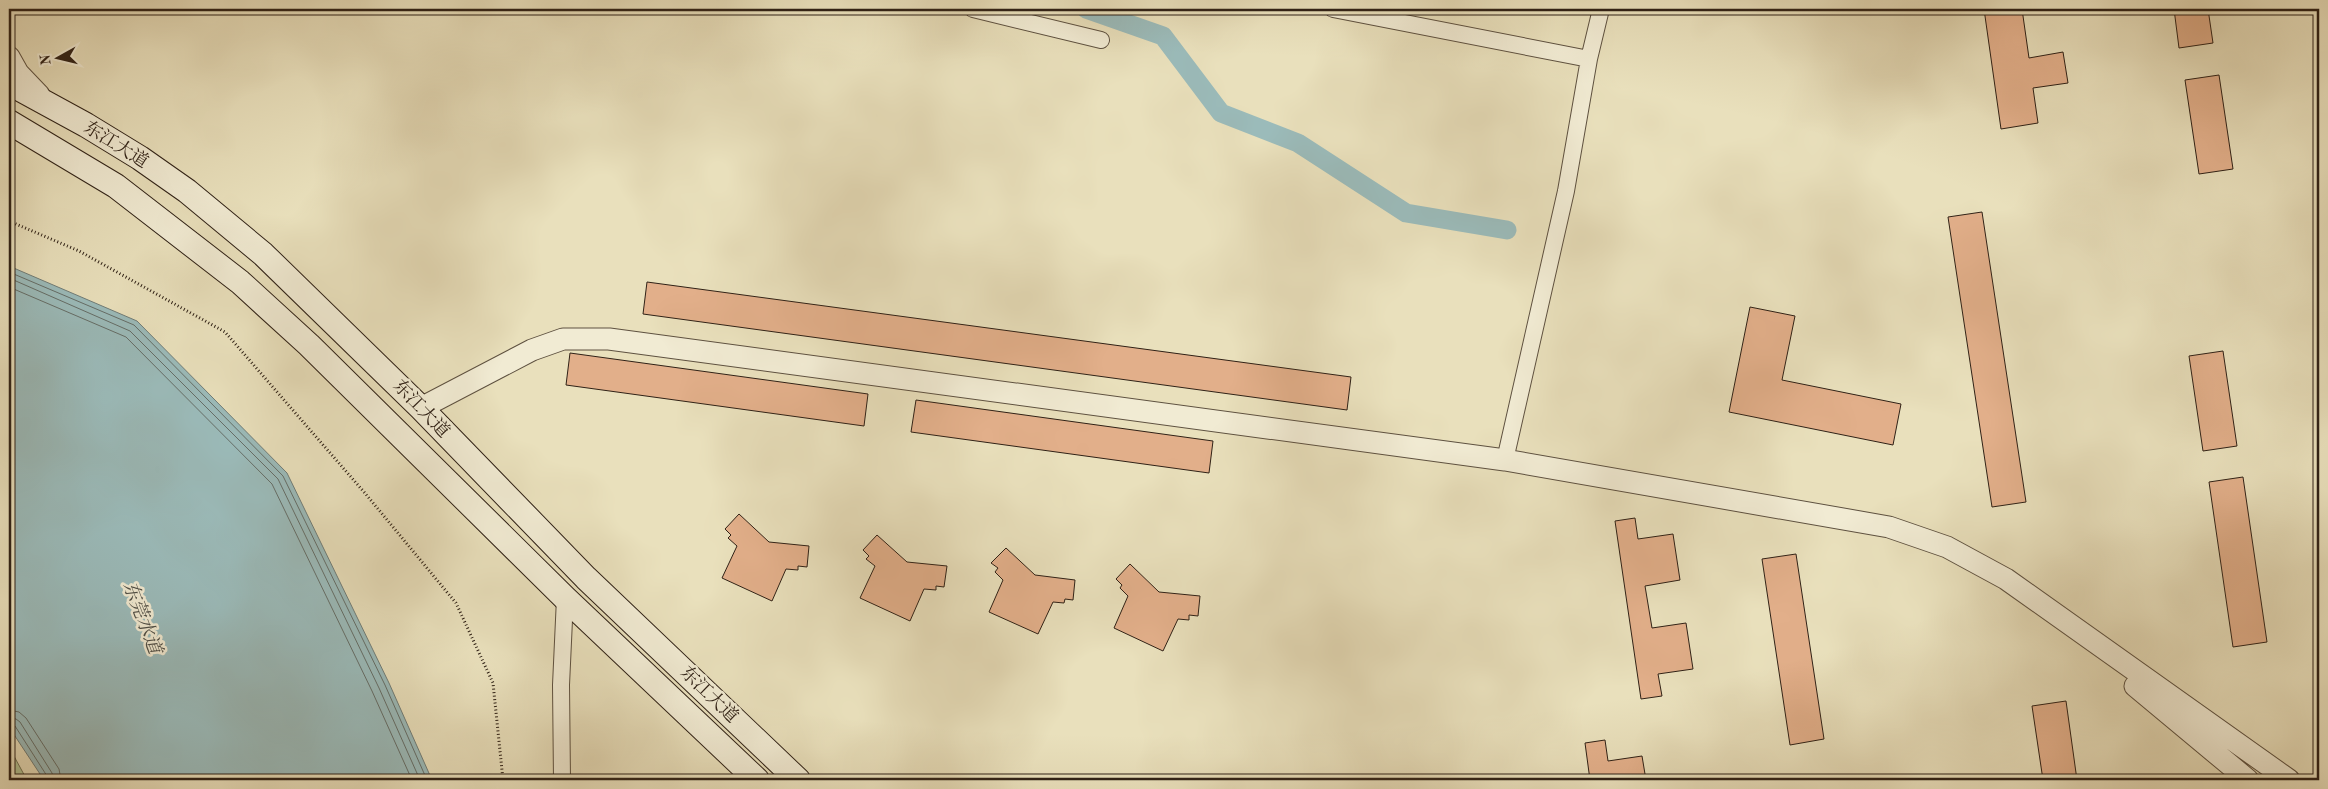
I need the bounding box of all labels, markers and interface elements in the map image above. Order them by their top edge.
north arrow [32,32,82,82]
text: N [38,53,54,66]
street label: 东江大道 [81,117,152,172]
street label: 东江大道 [390,375,454,441]
water label: 东莞水道 [119,578,166,660]
street label: 东江大道 [677,662,743,726]

